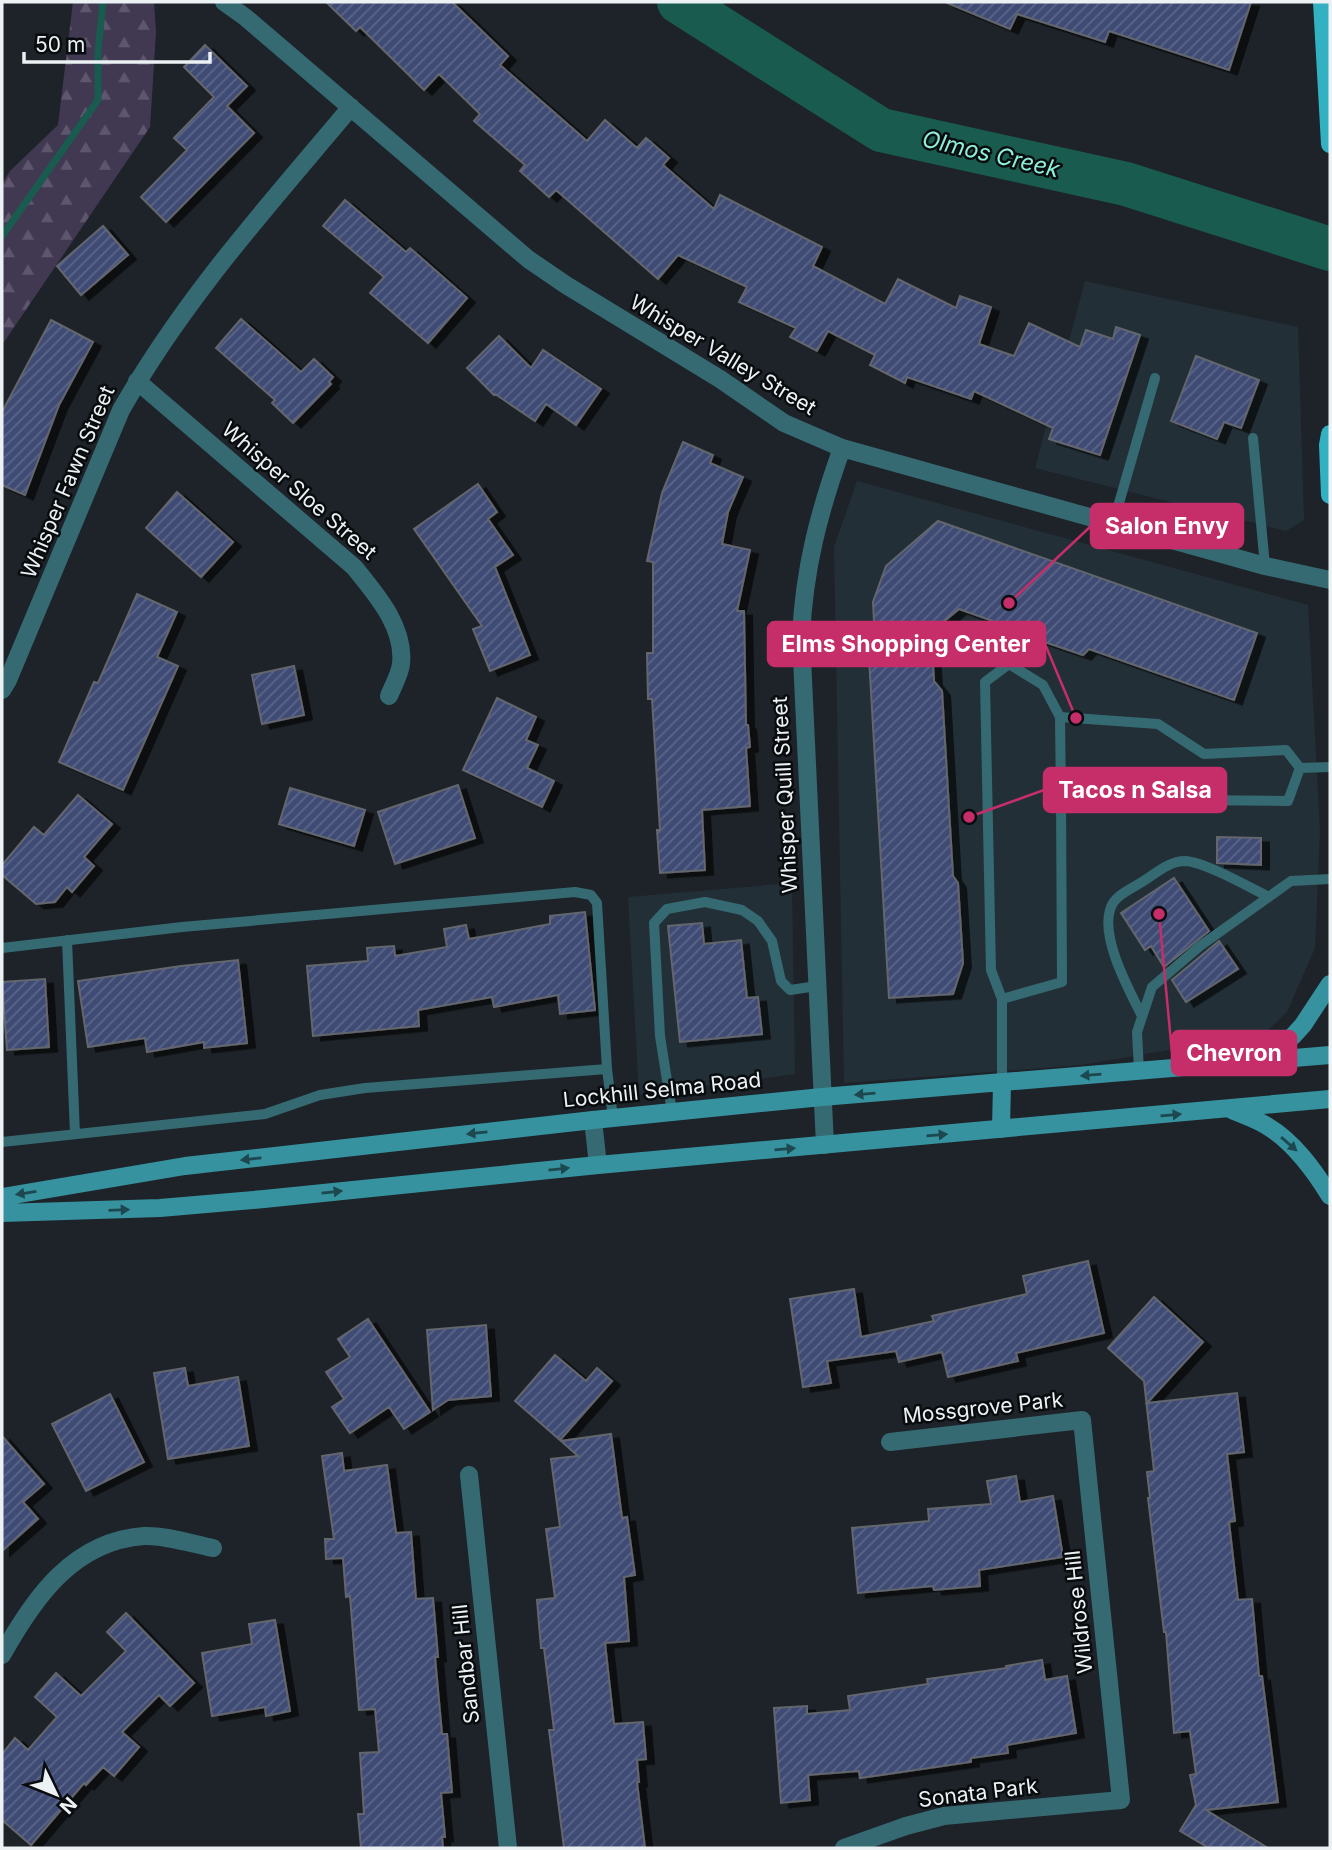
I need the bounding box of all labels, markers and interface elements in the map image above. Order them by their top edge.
scale bar [24,21,210,65]
text: 50 m [35,32,85,57]
water label: Olmos Creek [920,125,1063,183]
street label: Whisper Valley Street [626,289,821,420]
street label: Whisper Fawn Street [16,382,119,582]
street label: Whisper Sloe Street [217,417,382,565]
callout: Salon Envy [1091,504,1243,548]
text: Salon Envy [1105,512,1229,540]
callout: Elms Shopping Center [768,622,1045,666]
text: Elms Shopping Center [782,630,1030,658]
street label: Whisper Quill Street [767,696,802,894]
callout: Tacos n Salsa [1044,768,1226,812]
text: Tacos n Salsa [1058,776,1212,804]
callout: Chevron [1172,1031,1296,1075]
text: Chevron [1186,1039,1282,1067]
street label: Lockhill Selma Road [562,1067,762,1112]
one-way arrow [1080,1070,1102,1081]
one-way arrow [853,1089,875,1100]
one-way arrow [1160,1109,1182,1120]
one-way arrow [466,1128,488,1139]
one-way arrow [926,1129,948,1140]
one-way arrow [1280,1136,1298,1152]
one-way arrow [774,1143,796,1154]
one-way arrow [240,1154,262,1165]
one-way arrow [548,1164,570,1175]
one-way arrow [321,1187,343,1198]
one-way arrow [15,1188,37,1199]
one-way arrow [108,1204,130,1215]
street label: Mossgrove Park [902,1387,1065,1428]
street label: Wildrose Hill [1060,1549,1097,1675]
street label: Sandbar Hill [447,1603,484,1725]
north arrow [21,1759,91,1829]
street label: Sonata Park [917,1773,1039,1812]
text: N [55,1792,81,1818]

